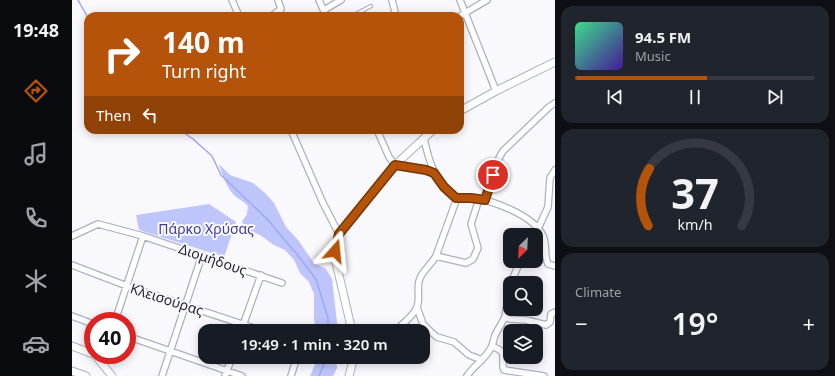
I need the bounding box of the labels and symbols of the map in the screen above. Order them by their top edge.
pin [476,158,510,192]
park label: Πάρκο Χρύσας [158,219,254,238]
north arrow [503,228,543,268]
position arrow [314,230,356,272]
street label: Διομήδους [176,238,250,280]
street label: Κλεισούρας [128,278,206,320]
speed limit sign: 40 [84,312,136,364]

